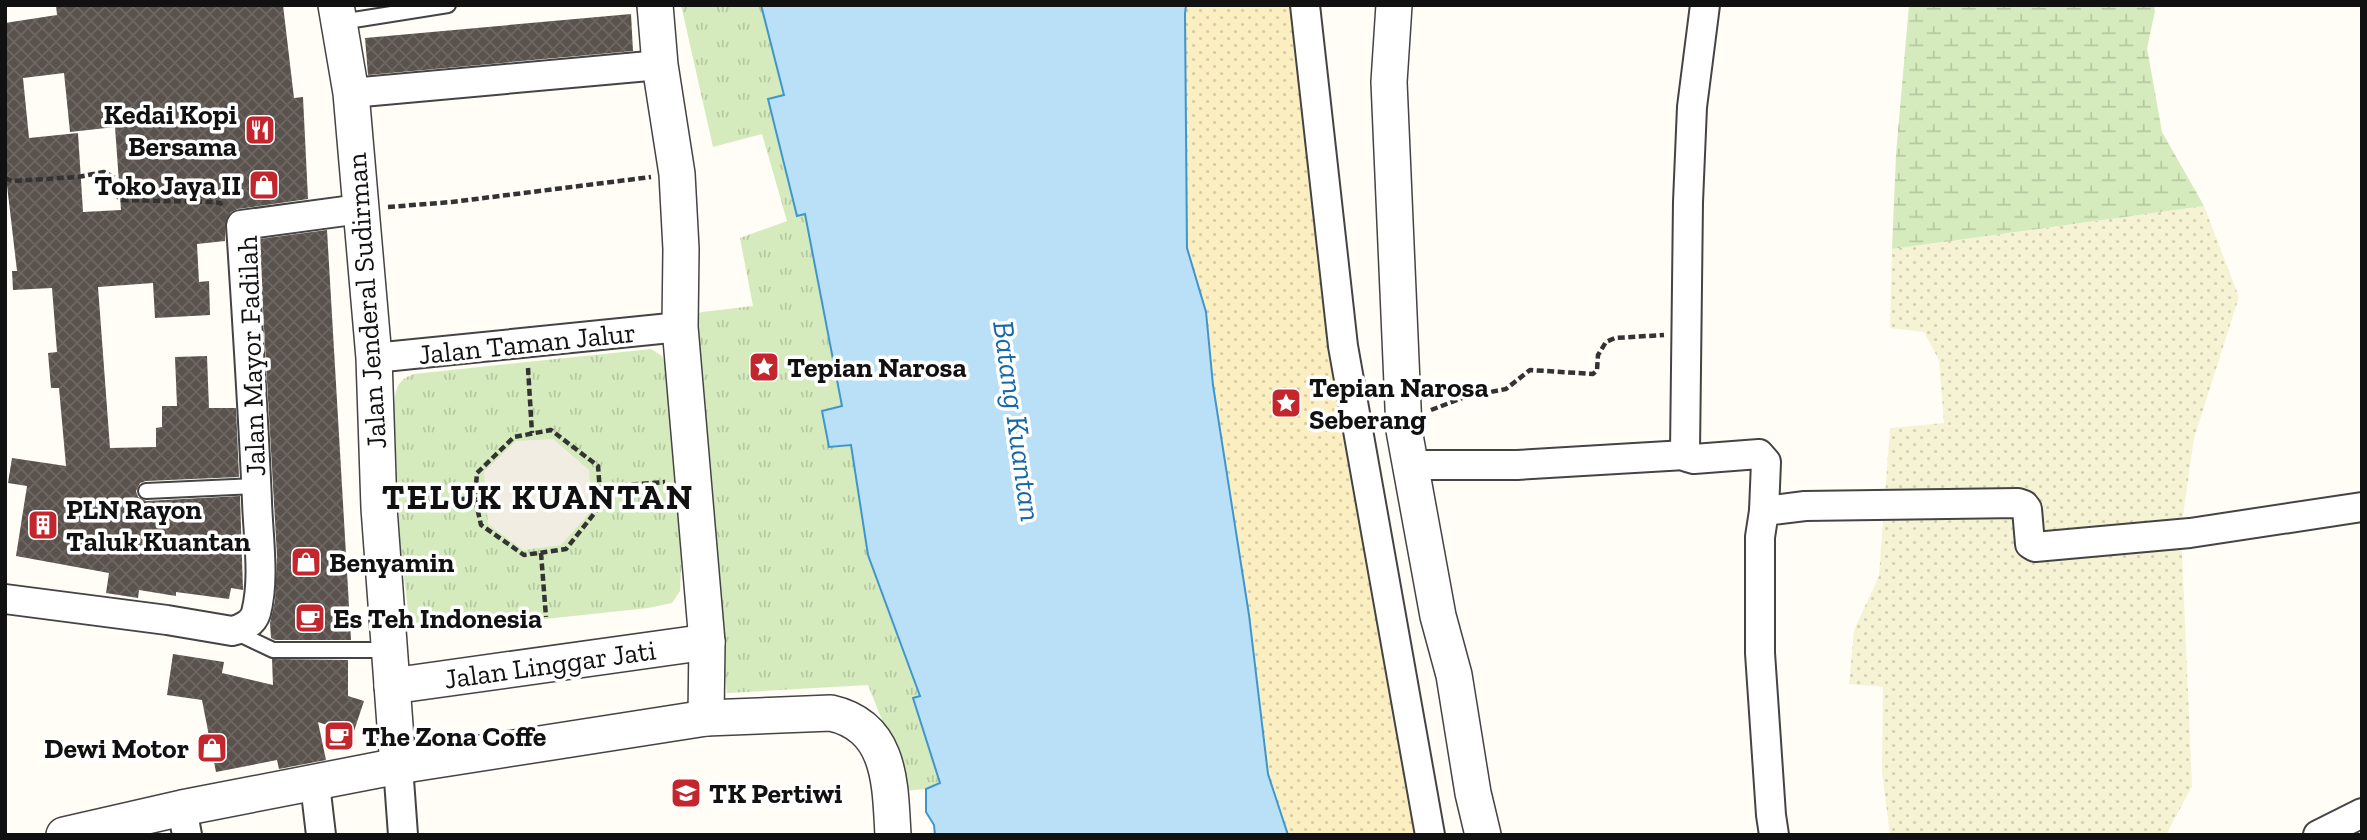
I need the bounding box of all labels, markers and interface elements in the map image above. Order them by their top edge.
place label: Kedai Kopi Bersama [103,98,237,163]
restaurant icon: Kedai Kopi Bersama [243,113,277,147]
street label: Jalan Jenderal Sudirman [340,152,393,450]
shop icon: Toko Jaya II [247,168,281,202]
place label: Toko Jaya II [94,169,241,202]
street label: Jalan Mayor Fadilah [231,235,272,477]
street label: Jalan Taman Jalur [417,316,637,371]
water label: Batang Kuantan [985,318,1049,524]
place icon: Tepian Narosa [747,350,781,384]
place label: Tepian Narosa [787,351,967,384]
place label: Tepian Narosa Seberang [1309,371,1489,436]
place icon: Tepian Narosa Seberang [1269,386,1303,420]
district label: TELUK KUANTAN [382,476,694,518]
place label: PLN Rayon Taluk Kuantan [66,493,251,558]
building icon: PLN Rayon Taluk Kuantan [26,508,60,542]
shop icon: Benyamin [289,545,323,579]
place label: Benyamin [329,546,455,579]
cafe icon: Es Teh Indonesia [293,601,327,635]
place label: Es Teh Indonesia [333,602,542,635]
street label: Jalan Linggar Jati [442,633,658,696]
cafe icon: The Zona Coffe [322,719,356,753]
place label: The Zona Coffe [362,720,546,753]
shop icon: Dewi Motor [195,731,229,765]
place label: Dewi Motor [44,732,189,765]
school or university icon: TK Pertiwi [669,776,703,810]
place label: TK Pertiwi [709,777,842,810]

